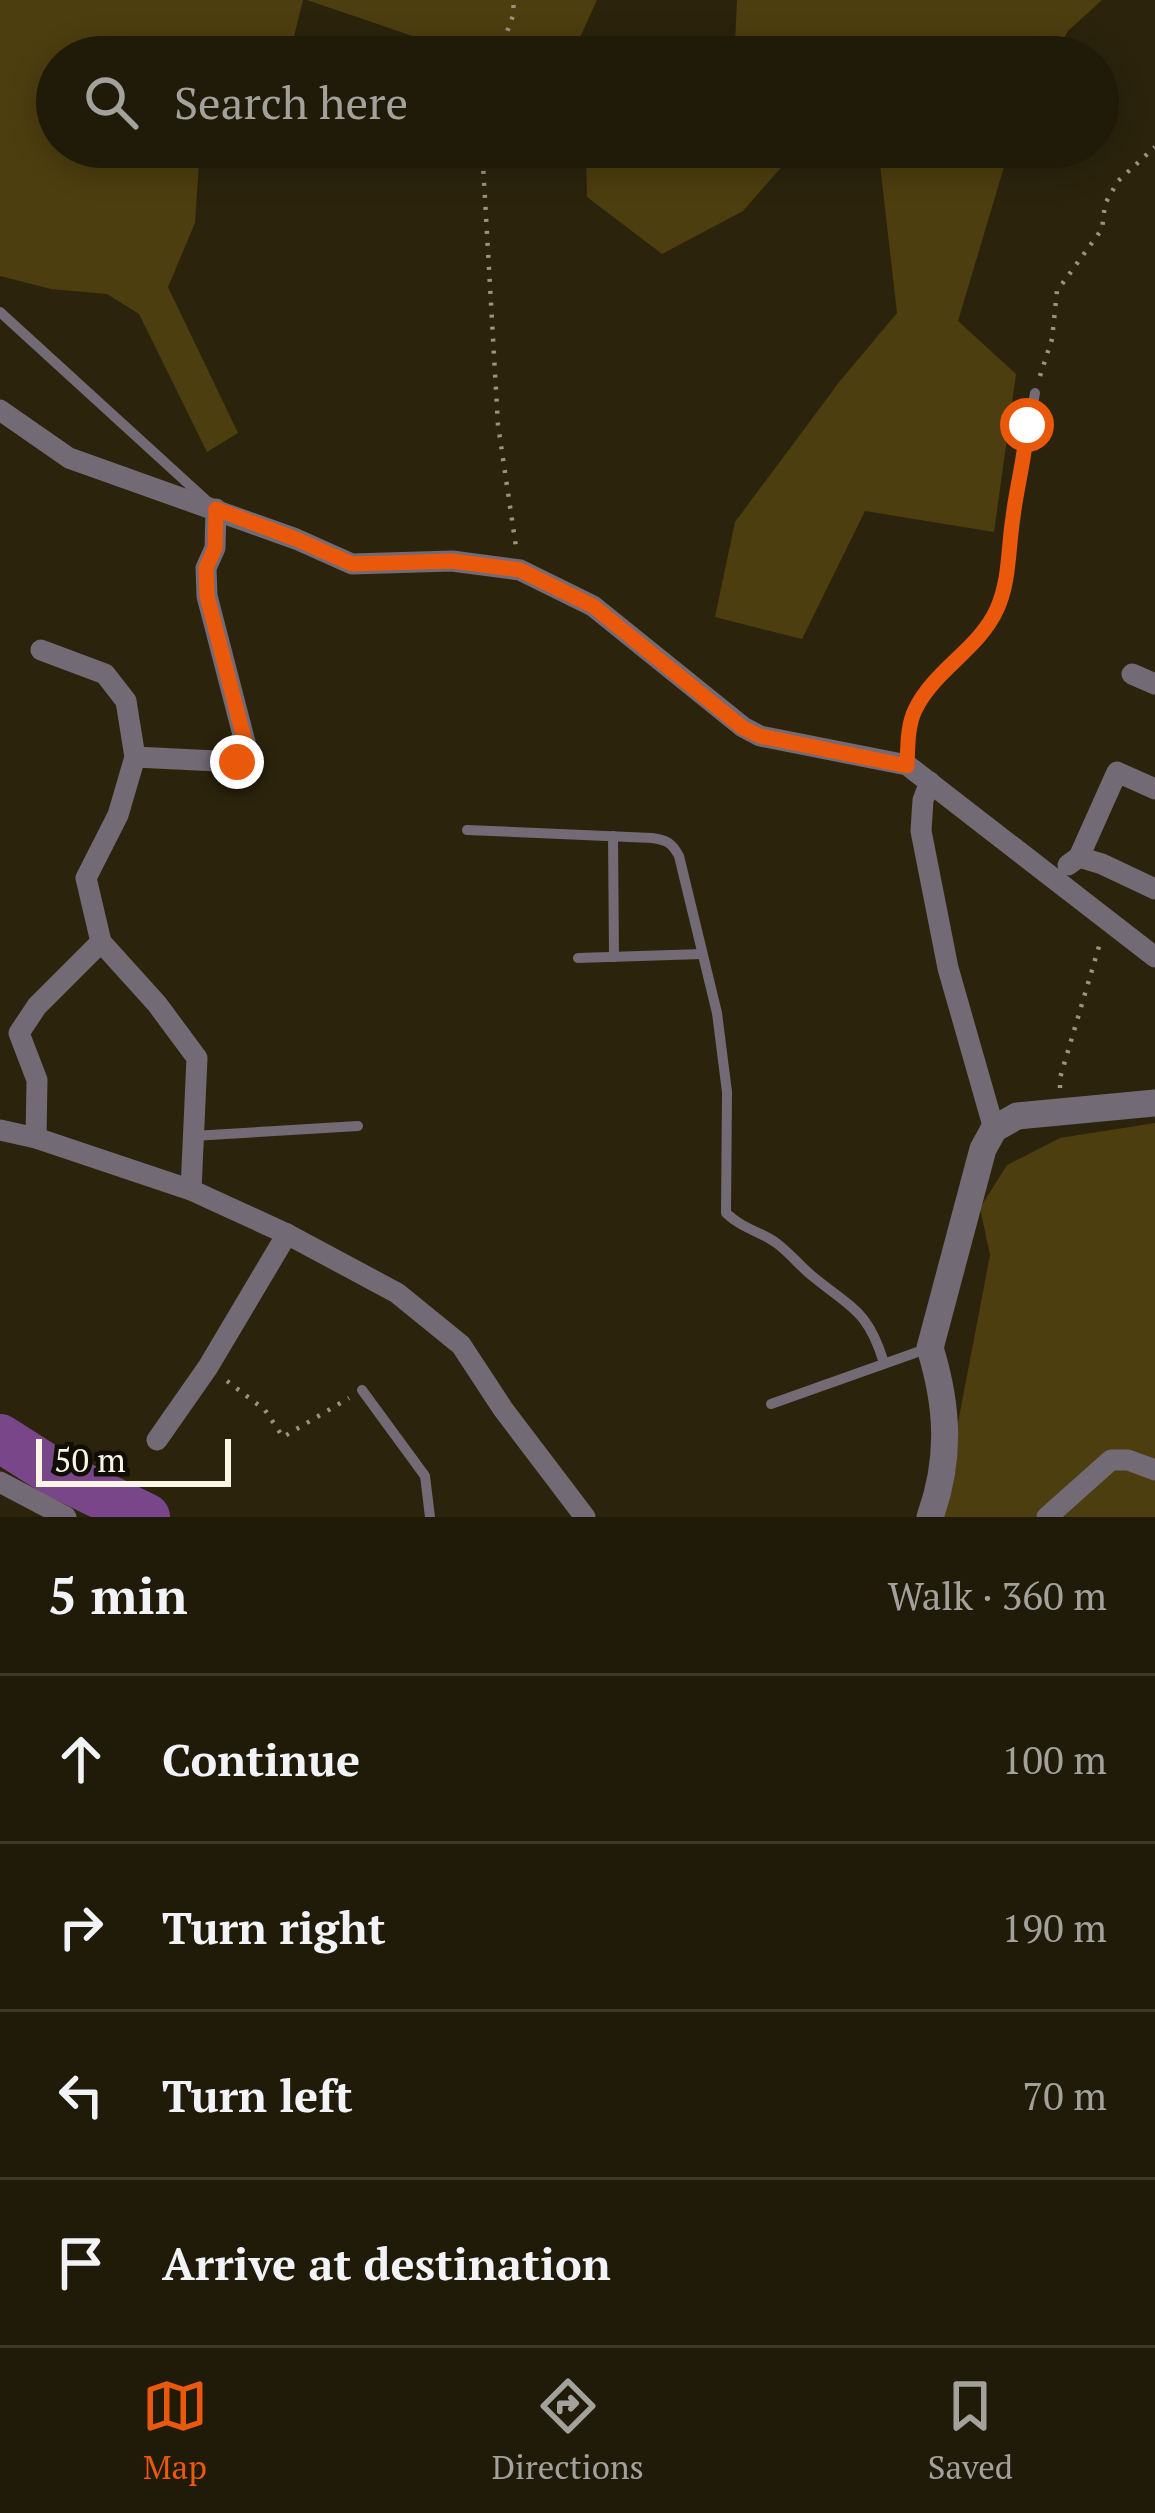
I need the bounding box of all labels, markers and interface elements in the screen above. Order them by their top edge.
search box [36,36,1119,168]
icon: search [78,69,144,135]
text: Search here [174,72,408,132]
route start [1000,398,1054,452]
route end [210,735,264,789]
scale bar [36,1433,231,1486]
text: 50 m [54,1438,126,1481]
text: 5 min [48,1561,188,1629]
text: Walk · 360 m [888,1569,1107,1621]
icon: ahead [48,1726,114,1792]
text: Continue [162,1729,360,1789]
text: 100 m [1002,1733,1107,1785]
icon: right [48,1894,114,1960]
text: Turn right [162,1897,386,1957]
text: 190 m [1002,1901,1107,1953]
icon: left [48,2062,114,2128]
text: Turn left [162,2065,353,2125]
text: 70 m [1022,2069,1107,2121]
icon: arrive [48,2230,114,2296]
text: Arrive at destination [162,2233,611,2293]
tab: Map [142,2373,208,2488]
tab: Directions [492,2373,644,2488]
tab: Saved [928,2373,1013,2488]

